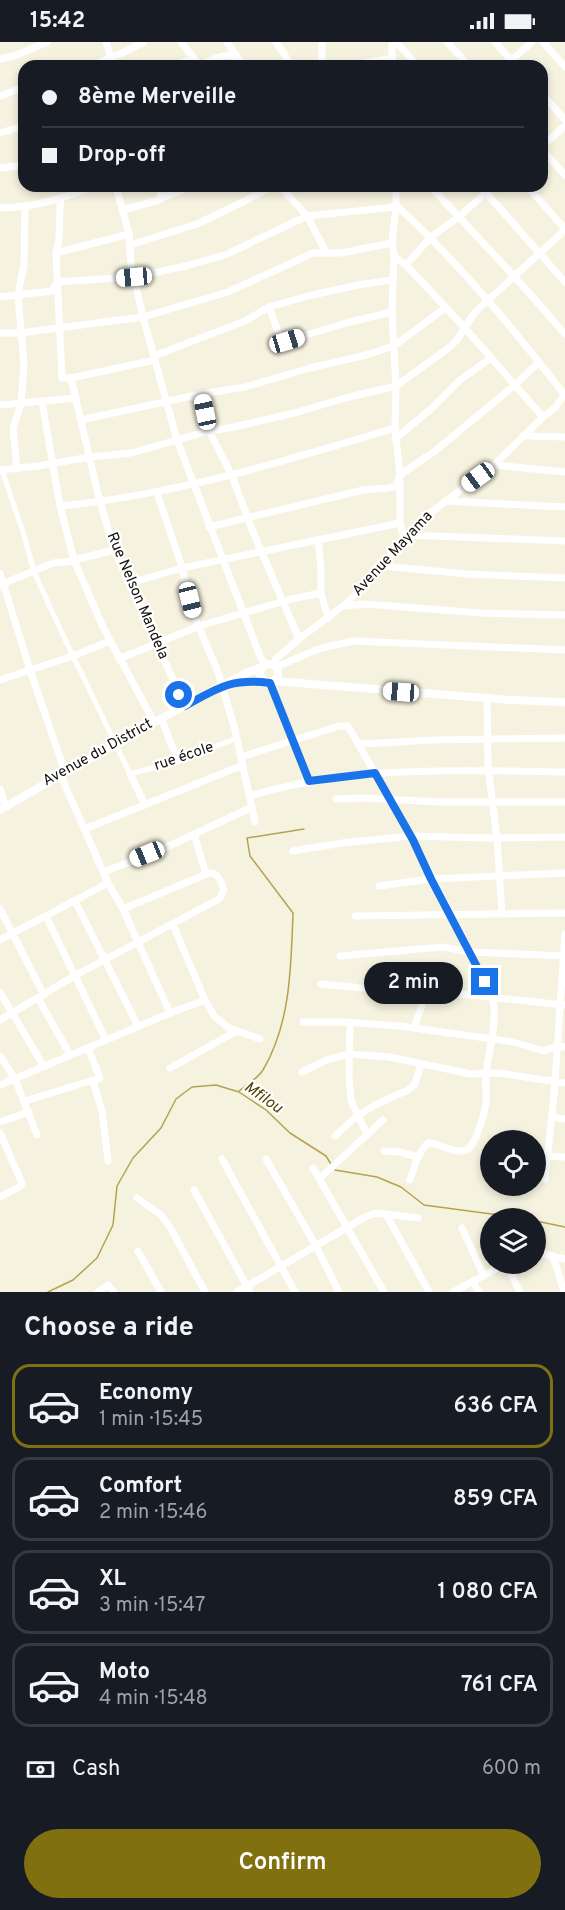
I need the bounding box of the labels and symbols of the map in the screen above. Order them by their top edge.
car [115,266,153,288]
car [267,327,307,355]
car [192,393,218,431]
car [458,459,498,495]
street label: Avenue Mayama [349,507,437,601]
street label: Rue Nelson Mandela [102,530,172,662]
car [177,580,203,620]
route start [165,681,192,708]
car [382,682,420,702]
street label: Avenue du District [40,715,156,791]
street label: rue école [152,738,216,776]
car [127,839,167,869]
callout: 2 min [365,961,464,1003]
route end [471,968,498,995]
water label: Mfilou [240,1078,286,1119]

